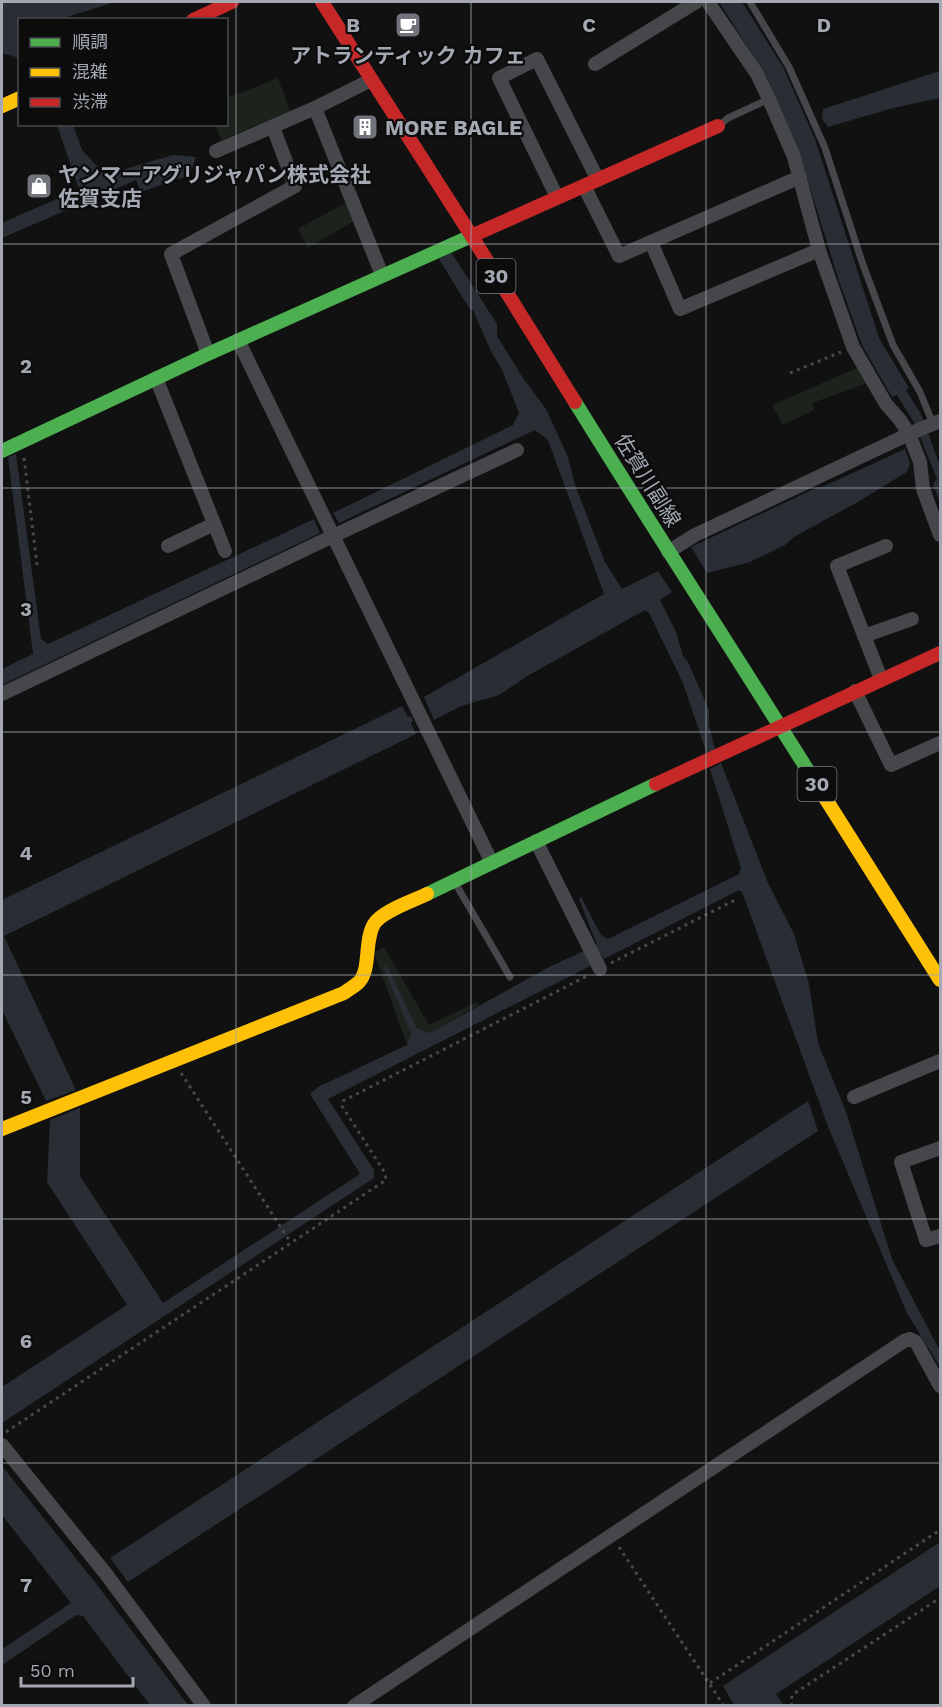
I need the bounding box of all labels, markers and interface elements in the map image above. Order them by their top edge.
cafe icon: アトランティック カフェ [393,10,423,40]
text: B [346,13,360,37]
text: C [582,13,596,37]
text: D [817,13,831,37]
legend [18,18,228,126]
text: 順調 [72,31,108,52]
place label: アトランティック カフェ [290,43,526,68]
text: 混雑 [72,61,108,82]
text: 渋滞 [72,91,108,112]
building icon: MORE BAGLE [350,112,380,142]
place label: MORE BAGLE [385,115,522,140]
place label: ヤンマーアグリジャパン株式会社 佐賀支店 [58,162,371,211]
shop icon: ヤンマーアグリジャパン株式会社 佐賀支店 [24,171,54,201]
road number: 30 [476,259,516,293]
text: 2 [20,354,32,378]
street label: 佐賀川副線 [610,429,686,531]
text: 3 [20,597,32,621]
road number: 30 [798,767,836,801]
text: 4 [20,841,33,865]
text: 5 [20,1085,32,1109]
text: 6 [20,1329,32,1353]
text: 7 [20,1573,32,1597]
scale bar [21,1650,134,1688]
text: 50 m [30,1660,75,1681]

